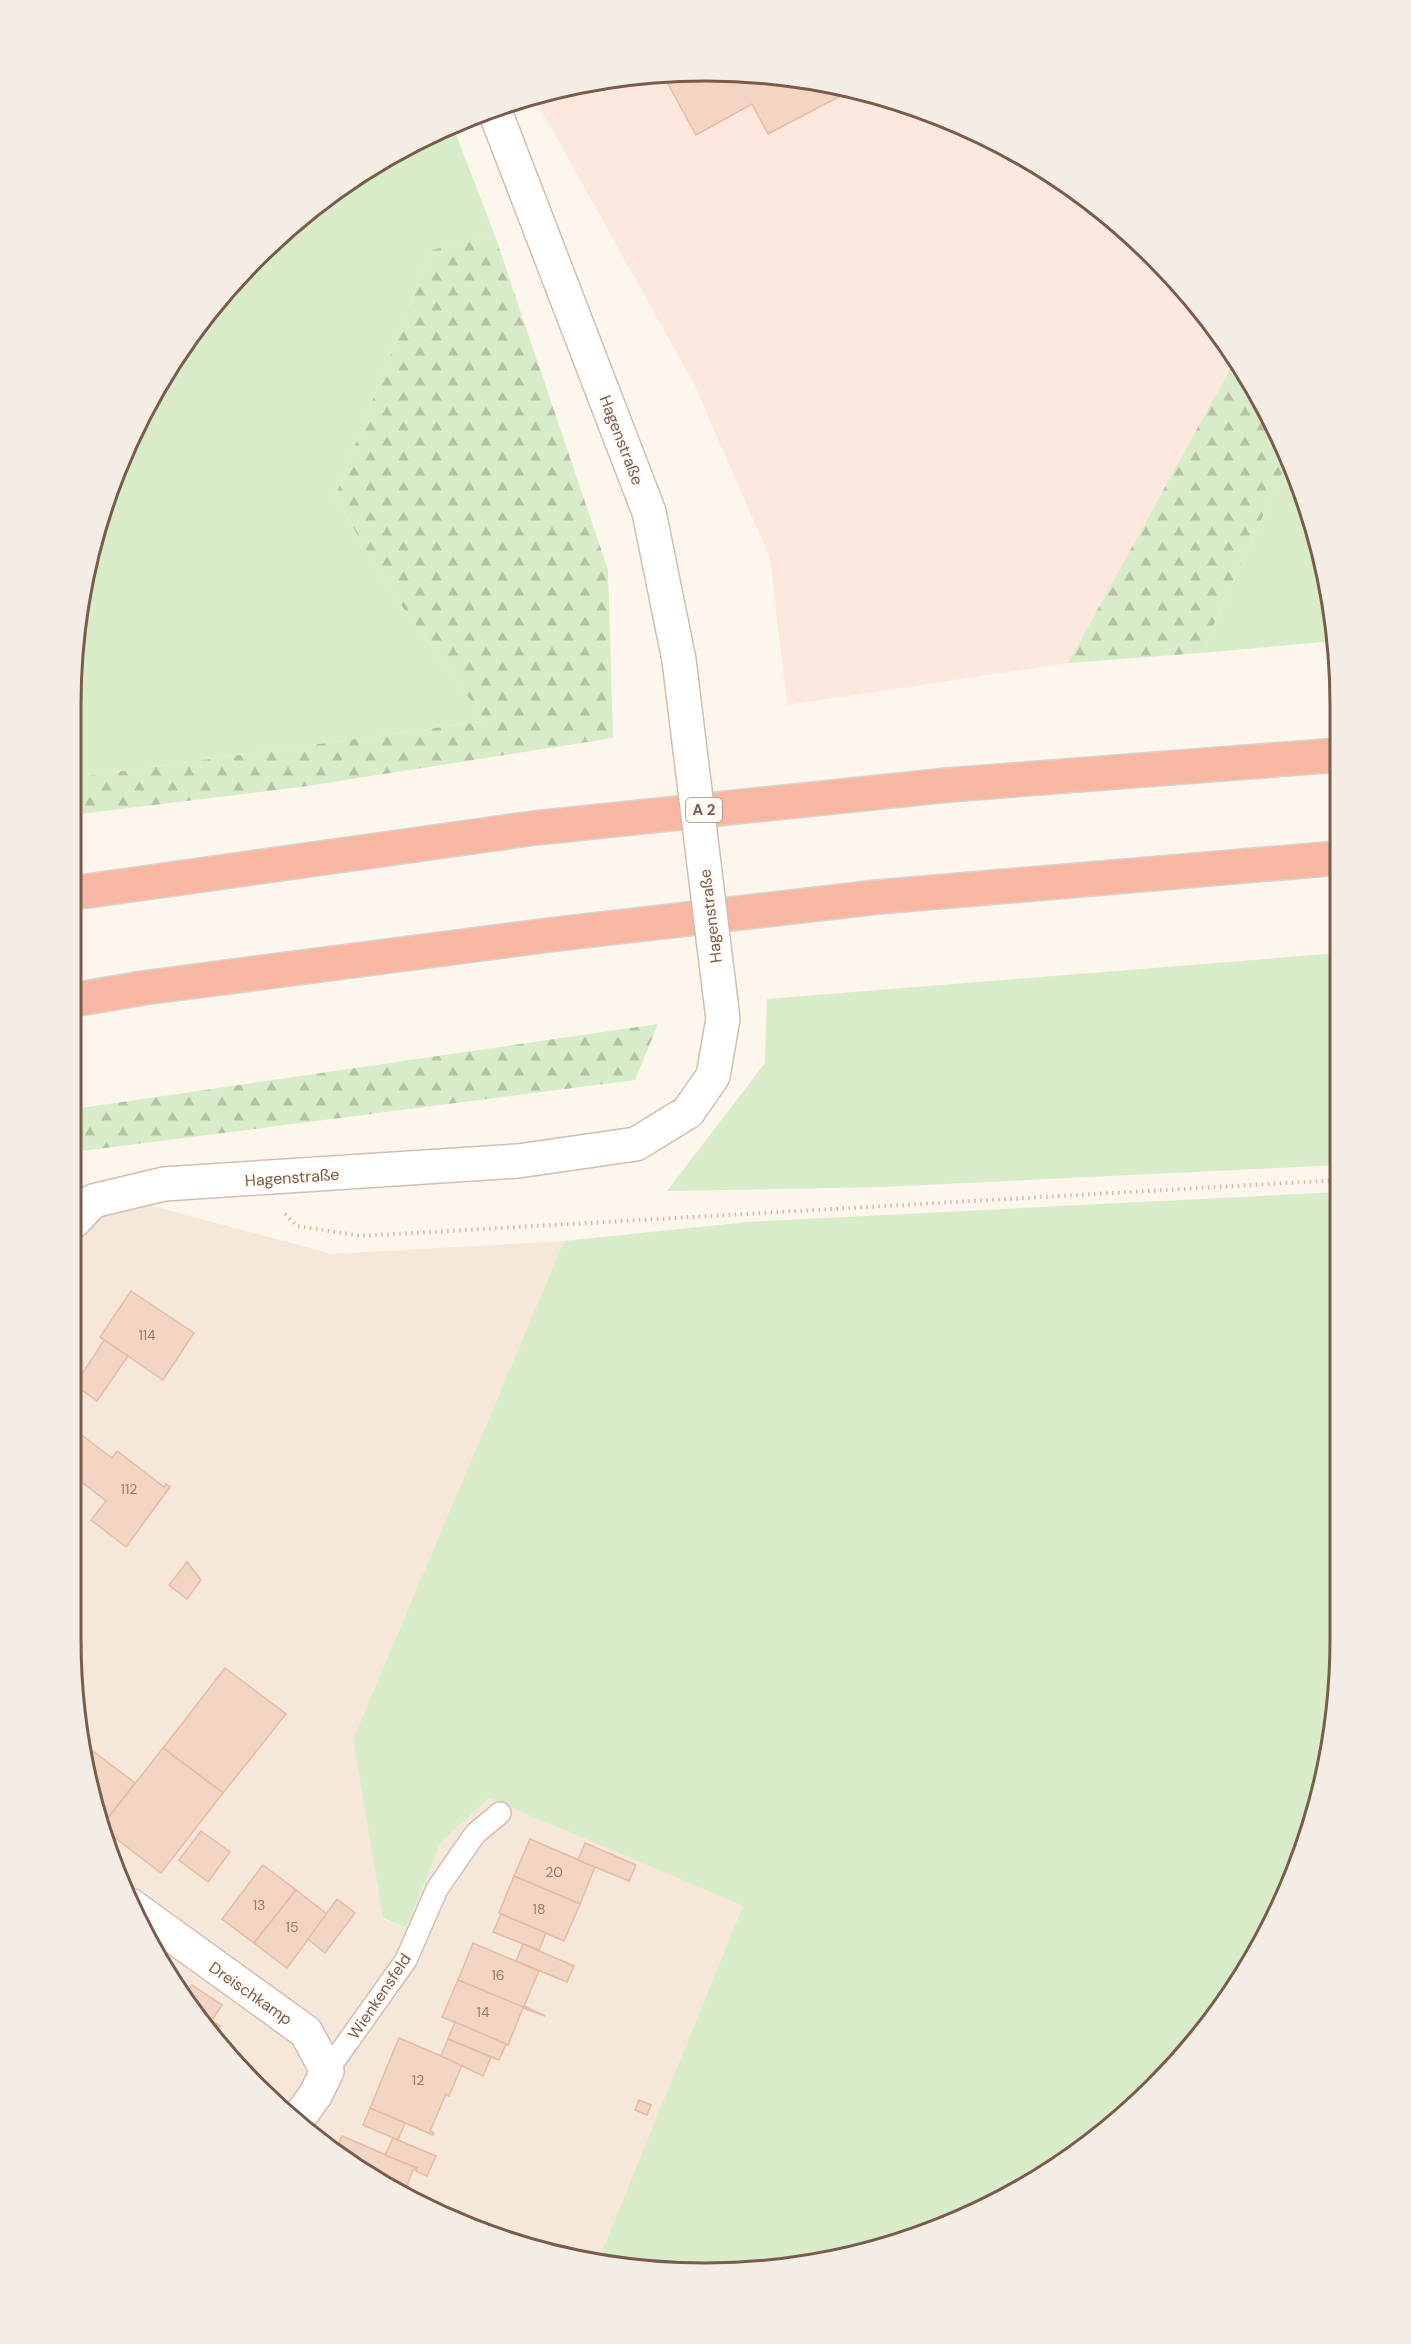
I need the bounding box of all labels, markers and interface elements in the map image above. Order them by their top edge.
street label: Hagenstraße [595,392,648,488]
road number: A 2 [686,798,722,822]
street label: Hagenstraße [694,868,727,964]
street label: Hagenstraße [244,1164,340,1191]
house number: 114 [138,1326,156,1344]
house number: 112 [121,1480,137,1498]
house number: 20 [545,1863,563,1881]
house number: 13 [253,1896,265,1914]
house number: 18 [533,1900,545,1918]
house number: 15 [286,1918,298,1936]
street label: Wienkensfeld [343,1949,416,2043]
street label: Dreischkamp [205,1957,296,2030]
house number: 16 [491,1966,505,1984]
house number: 14 [477,2003,490,2021]
house number: 12 [412,2071,424,2089]

